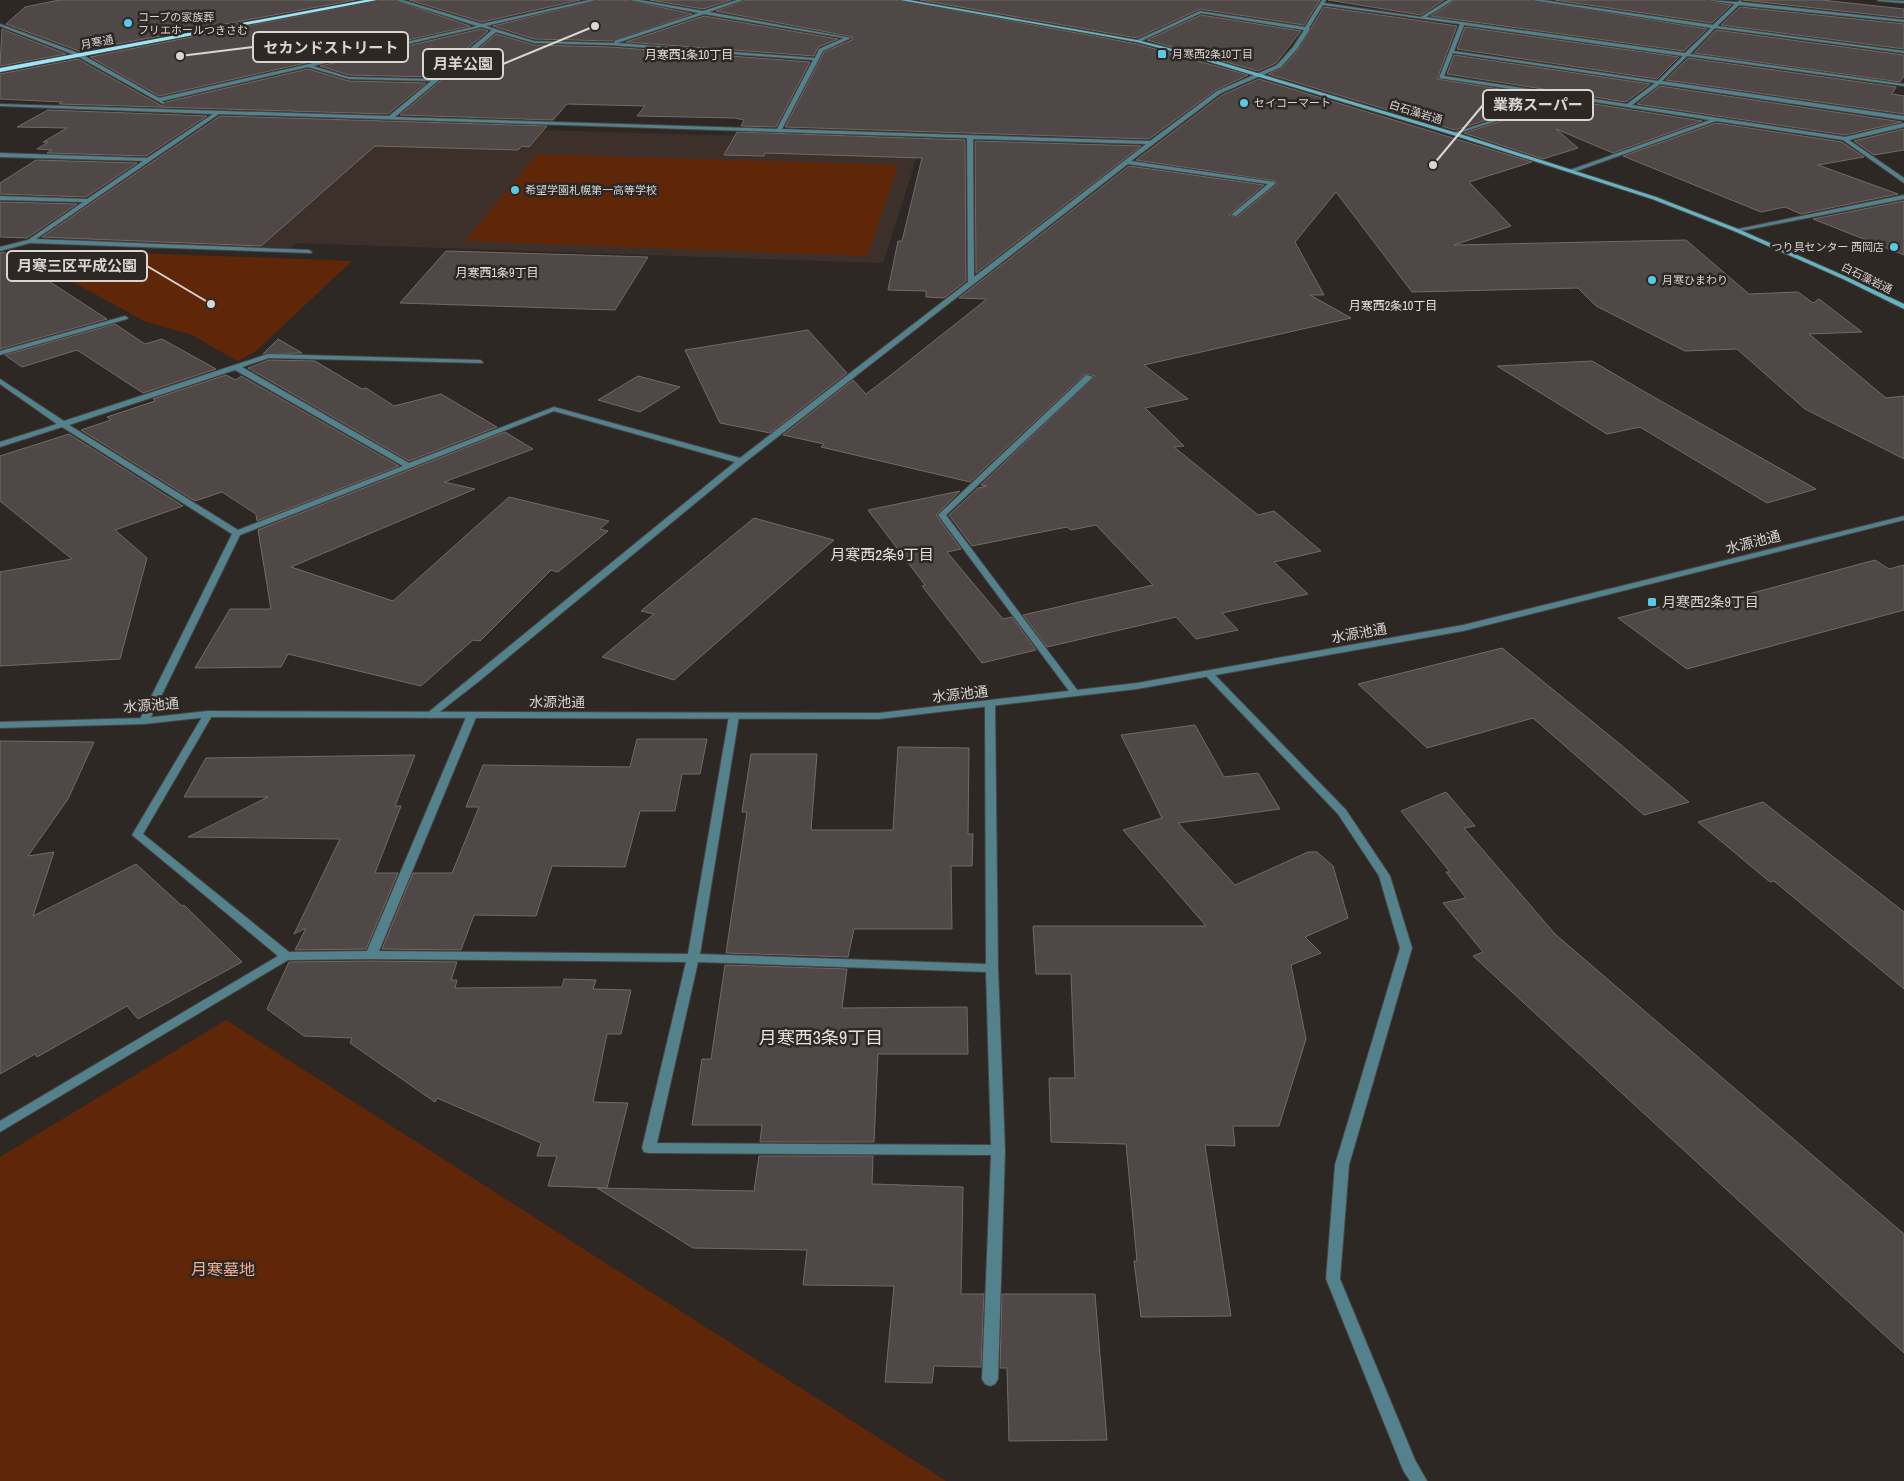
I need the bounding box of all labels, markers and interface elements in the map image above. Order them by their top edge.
place label: コープの家族葬 フリエホールつきさむ [138,10,248,37]
marker: コープの家族葬 フリエホールつきさむ [122,17,134,29]
street label: 月寒通 [79,32,115,52]
callout: セカンドストリート [253,32,408,62]
text: セカンドストリート [263,37,399,58]
district label: 月寒西1条10丁目 [645,47,733,63]
place label: 月寒西2条10丁目 [1172,47,1253,61]
marker: 月寒西2条10丁目 [1156,48,1168,60]
callout: 月羊公園 [423,49,503,79]
text: 月羊公園 [433,53,493,74]
callout: 業務スーパー [1483,90,1593,120]
text: 業務スーパー [1493,94,1583,115]
place label: セイコーマート [1254,96,1331,110]
marker: セイコーマート [1238,97,1250,109]
street label: 白石藻岩通 [1388,97,1444,127]
place label: 希望学園札幌第一高等学校 [525,183,657,197]
marker: 希望学園札幌第一高等学校 [509,184,521,196]
place label: つり具センター 西岡店 [1771,240,1884,254]
marker: つり具センター 西岡店 [1888,241,1900,253]
callout: 月寒三区平成公園 [7,251,147,281]
text: 月寒三区平成公園 [17,255,137,276]
street label: 白石藻岩通 [1839,260,1895,296]
district label: 月寒西1条9丁目 [456,265,538,281]
place label: 月寒ひまわり [1662,273,1728,287]
marker: 月寒ひまわり [1646,274,1658,286]
district label: 月寒西2条10丁目 [1349,298,1437,314]
street label: 水源池通 [1724,526,1782,558]
district label: 月寒西2条9丁目 [830,544,934,565]
place label: 月寒西2条9丁目 [1662,593,1759,611]
marker: 月寒西2条9丁目 [1646,596,1658,608]
street label: 水源池通 [1330,619,1388,647]
street label: 水源池通 [931,682,989,706]
street label: 水源池通 [529,693,585,711]
street label: 水源池通 [122,694,180,716]
district label: 月寒西3条9丁目 [759,1025,883,1050]
park label: 月寒墓地 [191,1258,255,1280]

